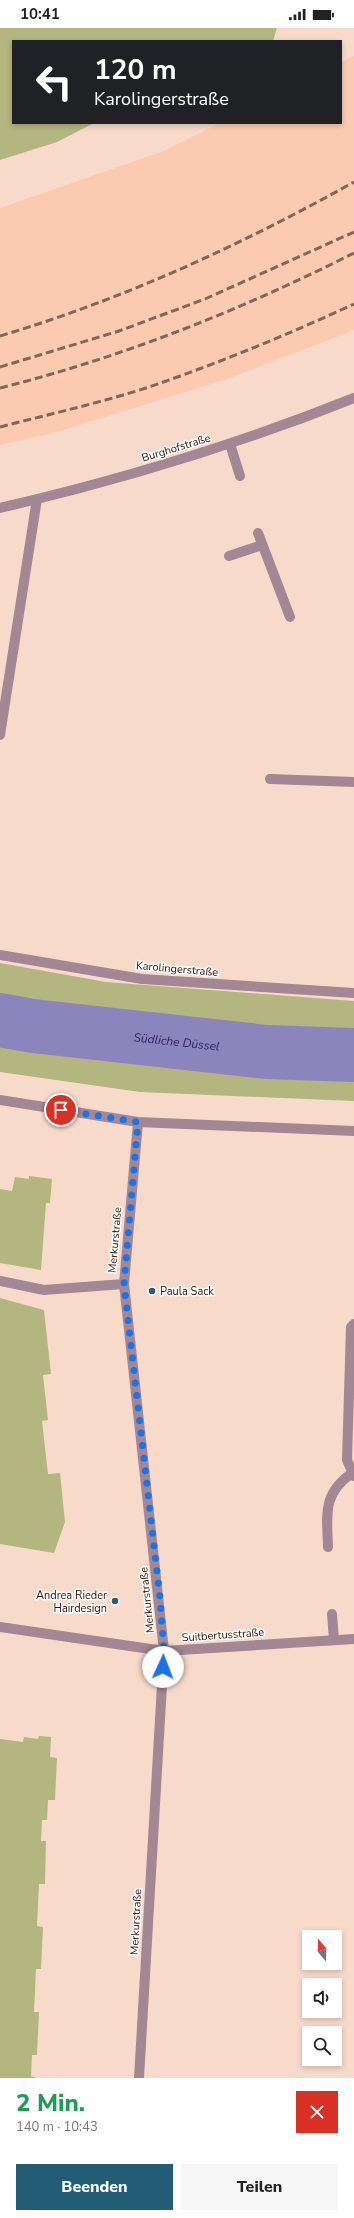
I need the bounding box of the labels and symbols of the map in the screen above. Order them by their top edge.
street label: Burghofstraße [140,430,212,466]
street label: Karolingerstraße [135,958,219,980]
water label: Südliche Düssel [133,1029,221,1055]
pin [44,1093,78,1127]
street label: Merkurstraße [105,1206,125,1274]
place label: Paula Sack [160,1284,214,1299]
marker: Paula Sack [147,1286,157,1296]
street label: Merkurstraße [136,1566,158,1634]
place label: Andrea Rieder Hairdesign [36,1588,107,1616]
marker: Andrea Rieder Hairdesign [110,1596,120,1606]
street label: Suitbertusstraße [181,1625,265,1645]
position arrow [142,1646,184,1688]
street label: Merkurstraße [127,1888,145,1955]
north arrow [302,1930,342,1970]

